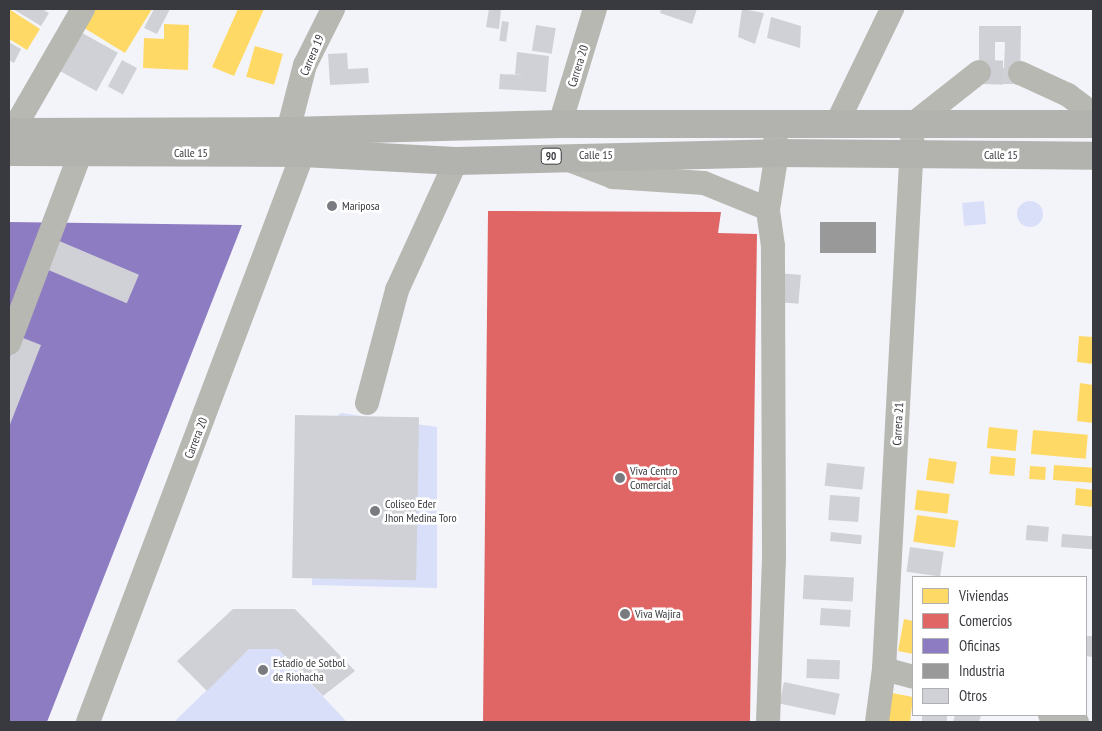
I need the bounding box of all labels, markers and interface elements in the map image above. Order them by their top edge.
street label: Carrera 19 [297,32,327,78]
street label: Carrera 20 [565,43,591,89]
street label: Calle 15 [174,146,208,160]
road number: 90 [540,148,562,164]
street label: Calle 15 [579,148,613,162]
street label: Calle 15 [984,148,1018,162]
place label: Mariposa [342,199,380,213]
marker: Mariposa [326,200,338,212]
street label: Carrera 21 [890,402,906,446]
street label: Carrera 20 [182,415,210,461]
place label: Viva Centro Comercial [630,464,677,492]
marker: Viva Centro Comercial [614,472,626,484]
place label: Coliseo Eder Jhon Medina Toro [385,497,457,525]
marker: Coliseo Eder Jhon Medina Toro [369,505,381,517]
legend [912,576,1087,716]
text: Viviendas [959,586,1009,605]
place label: Viva Wajira [635,607,681,621]
marker: Viva Wajira [619,608,631,620]
text: Comercios [959,611,1012,630]
text: Oficinas [959,636,1000,655]
place label: Estadio de Sotbol de Riohacha [273,656,345,684]
text: Industria [959,661,1005,680]
marker: Estadio de Sotbol de Riohacha [257,664,269,676]
text: Otros [959,686,987,705]

